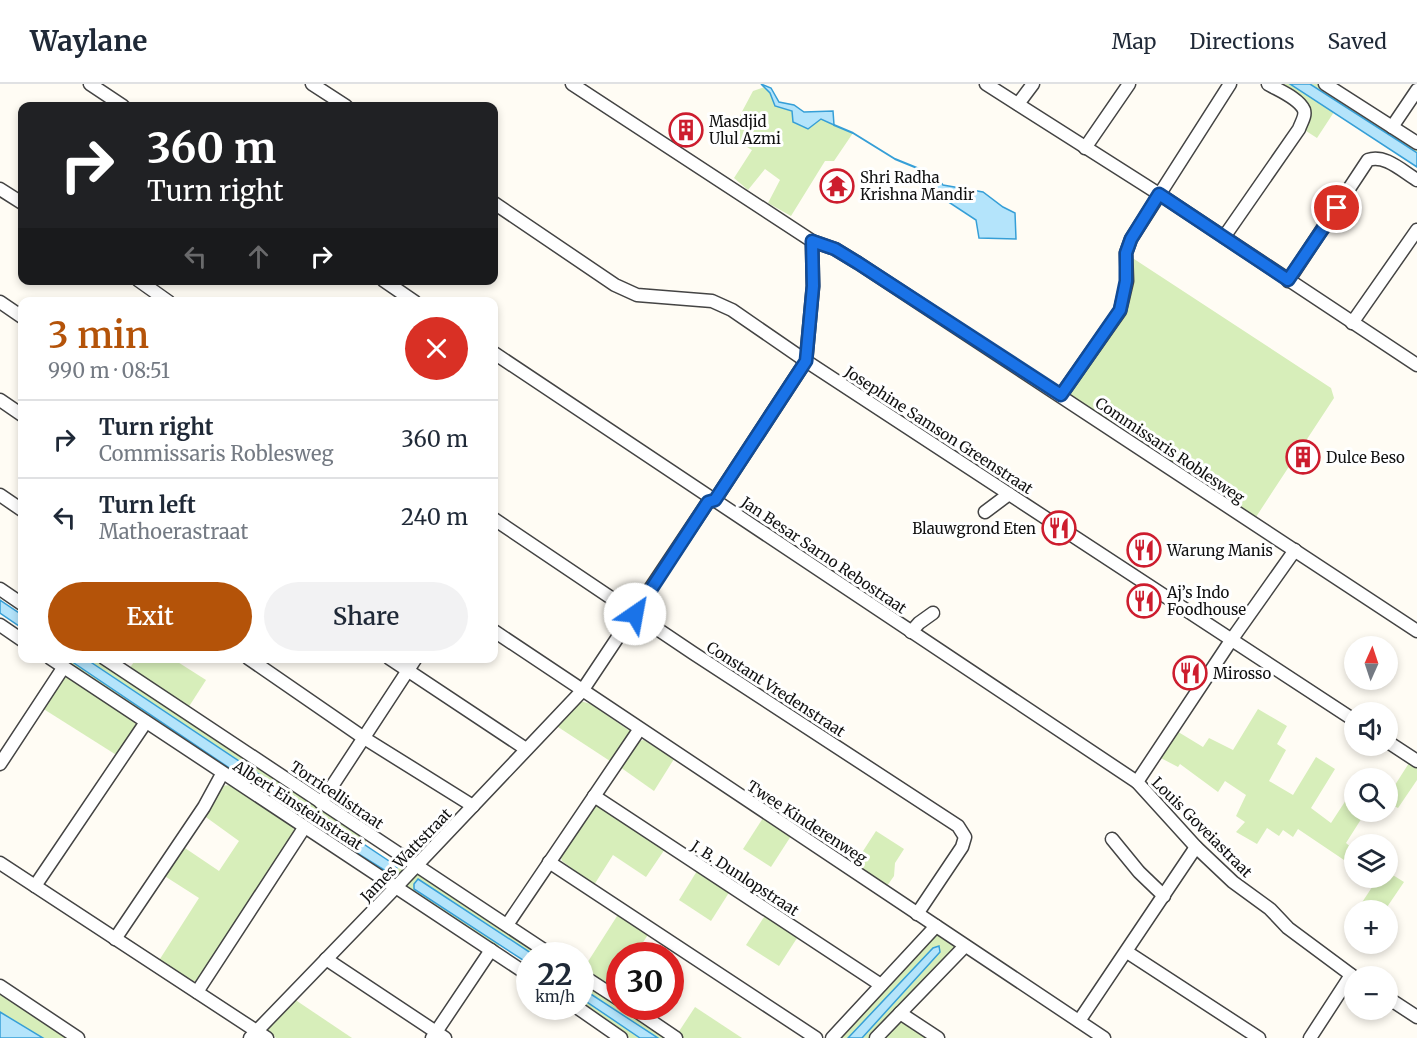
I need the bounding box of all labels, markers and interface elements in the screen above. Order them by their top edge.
text: Waylane [30,23,147,59]
text: Map [1112,28,1156,55]
text: Directions [1189,28,1294,55]
text: Saved [1327,28,1387,55]
building icon: Masdjid Ulul Azmi [668,112,704,148]
place label: Masdjid Ulul Azmi [709,112,781,148]
text: 360 m [147,122,276,174]
icon: right [48,126,126,204]
temple icon: Shri Radha Krishna Mandir [819,168,855,204]
place label: Shri Radha Krishna Mandir [860,168,975,204]
text: Turn right [147,174,284,208]
pin [1311,182,1362,233]
icon: arrive [1320,191,1353,224]
icon: left [179,240,212,273]
icon: ahead [242,240,275,273]
icon: right [305,240,338,273]
text: 3 min [48,313,149,358]
button: close [405,317,468,380]
text: 990 m · 08:51 [48,358,170,383]
street label: Josephine Samson Greenstraat [840,361,1037,498]
street label: Commissaris Roblesweg [1092,393,1248,507]
text: Turn right [99,413,213,441]
icon: right [48,423,81,456]
text: 360 m [401,425,468,453]
building icon: Dulce Beso [1285,439,1321,475]
text: Commissaris Roblesweg [99,441,334,466]
place label: Dulce Beso [1326,448,1405,467]
text: Turn left [99,491,196,519]
street label: Jan Besar Sarno Rebostraat [737,492,910,618]
icon: left [48,501,81,534]
text: 240 m [401,503,468,531]
restaurant icon: Blauwgrond Eten [1041,510,1077,546]
text: Mathoerastraat [99,519,248,544]
place label: Blauwgrond Eten [912,519,1036,538]
restaurant icon: Warung Manis [1126,532,1162,568]
place label: Warung Manis [1166,541,1273,560]
button: Exit [48,582,252,651]
button: Share [264,582,468,651]
position arrow [603,582,667,646]
restaurant icon: Aj’s Indo Foodhouse [1126,583,1162,619]
place label: Aj’s Indo Foodhouse [1166,583,1246,619]
north arrow [1344,636,1398,690]
map controls [1344,636,1398,1020]
street label: Constant Vredenstraat [703,637,849,741]
restaurant icon: Mirosso [1172,655,1208,691]
place label: Mirosso [1213,664,1271,683]
button: sound [1344,702,1398,756]
street label: Albert Einsteinstraat [229,756,366,854]
street label: Torricellistraat [287,757,387,833]
button: search [1344,768,1398,822]
street label: Louis Goveiastraat [1148,773,1256,881]
street label: Twee Kinderenweg [744,776,870,868]
street label: James Wattstraat [356,804,456,907]
button: layers [1344,834,1398,888]
street label: J. B. Dunlopstraat [687,836,803,920]
button: + [1344,900,1398,954]
speed limit sign: 30 [606,942,684,1020]
text: 22 [538,955,572,993]
button: − [1344,966,1398,1020]
text: km/h [535,987,575,1006]

